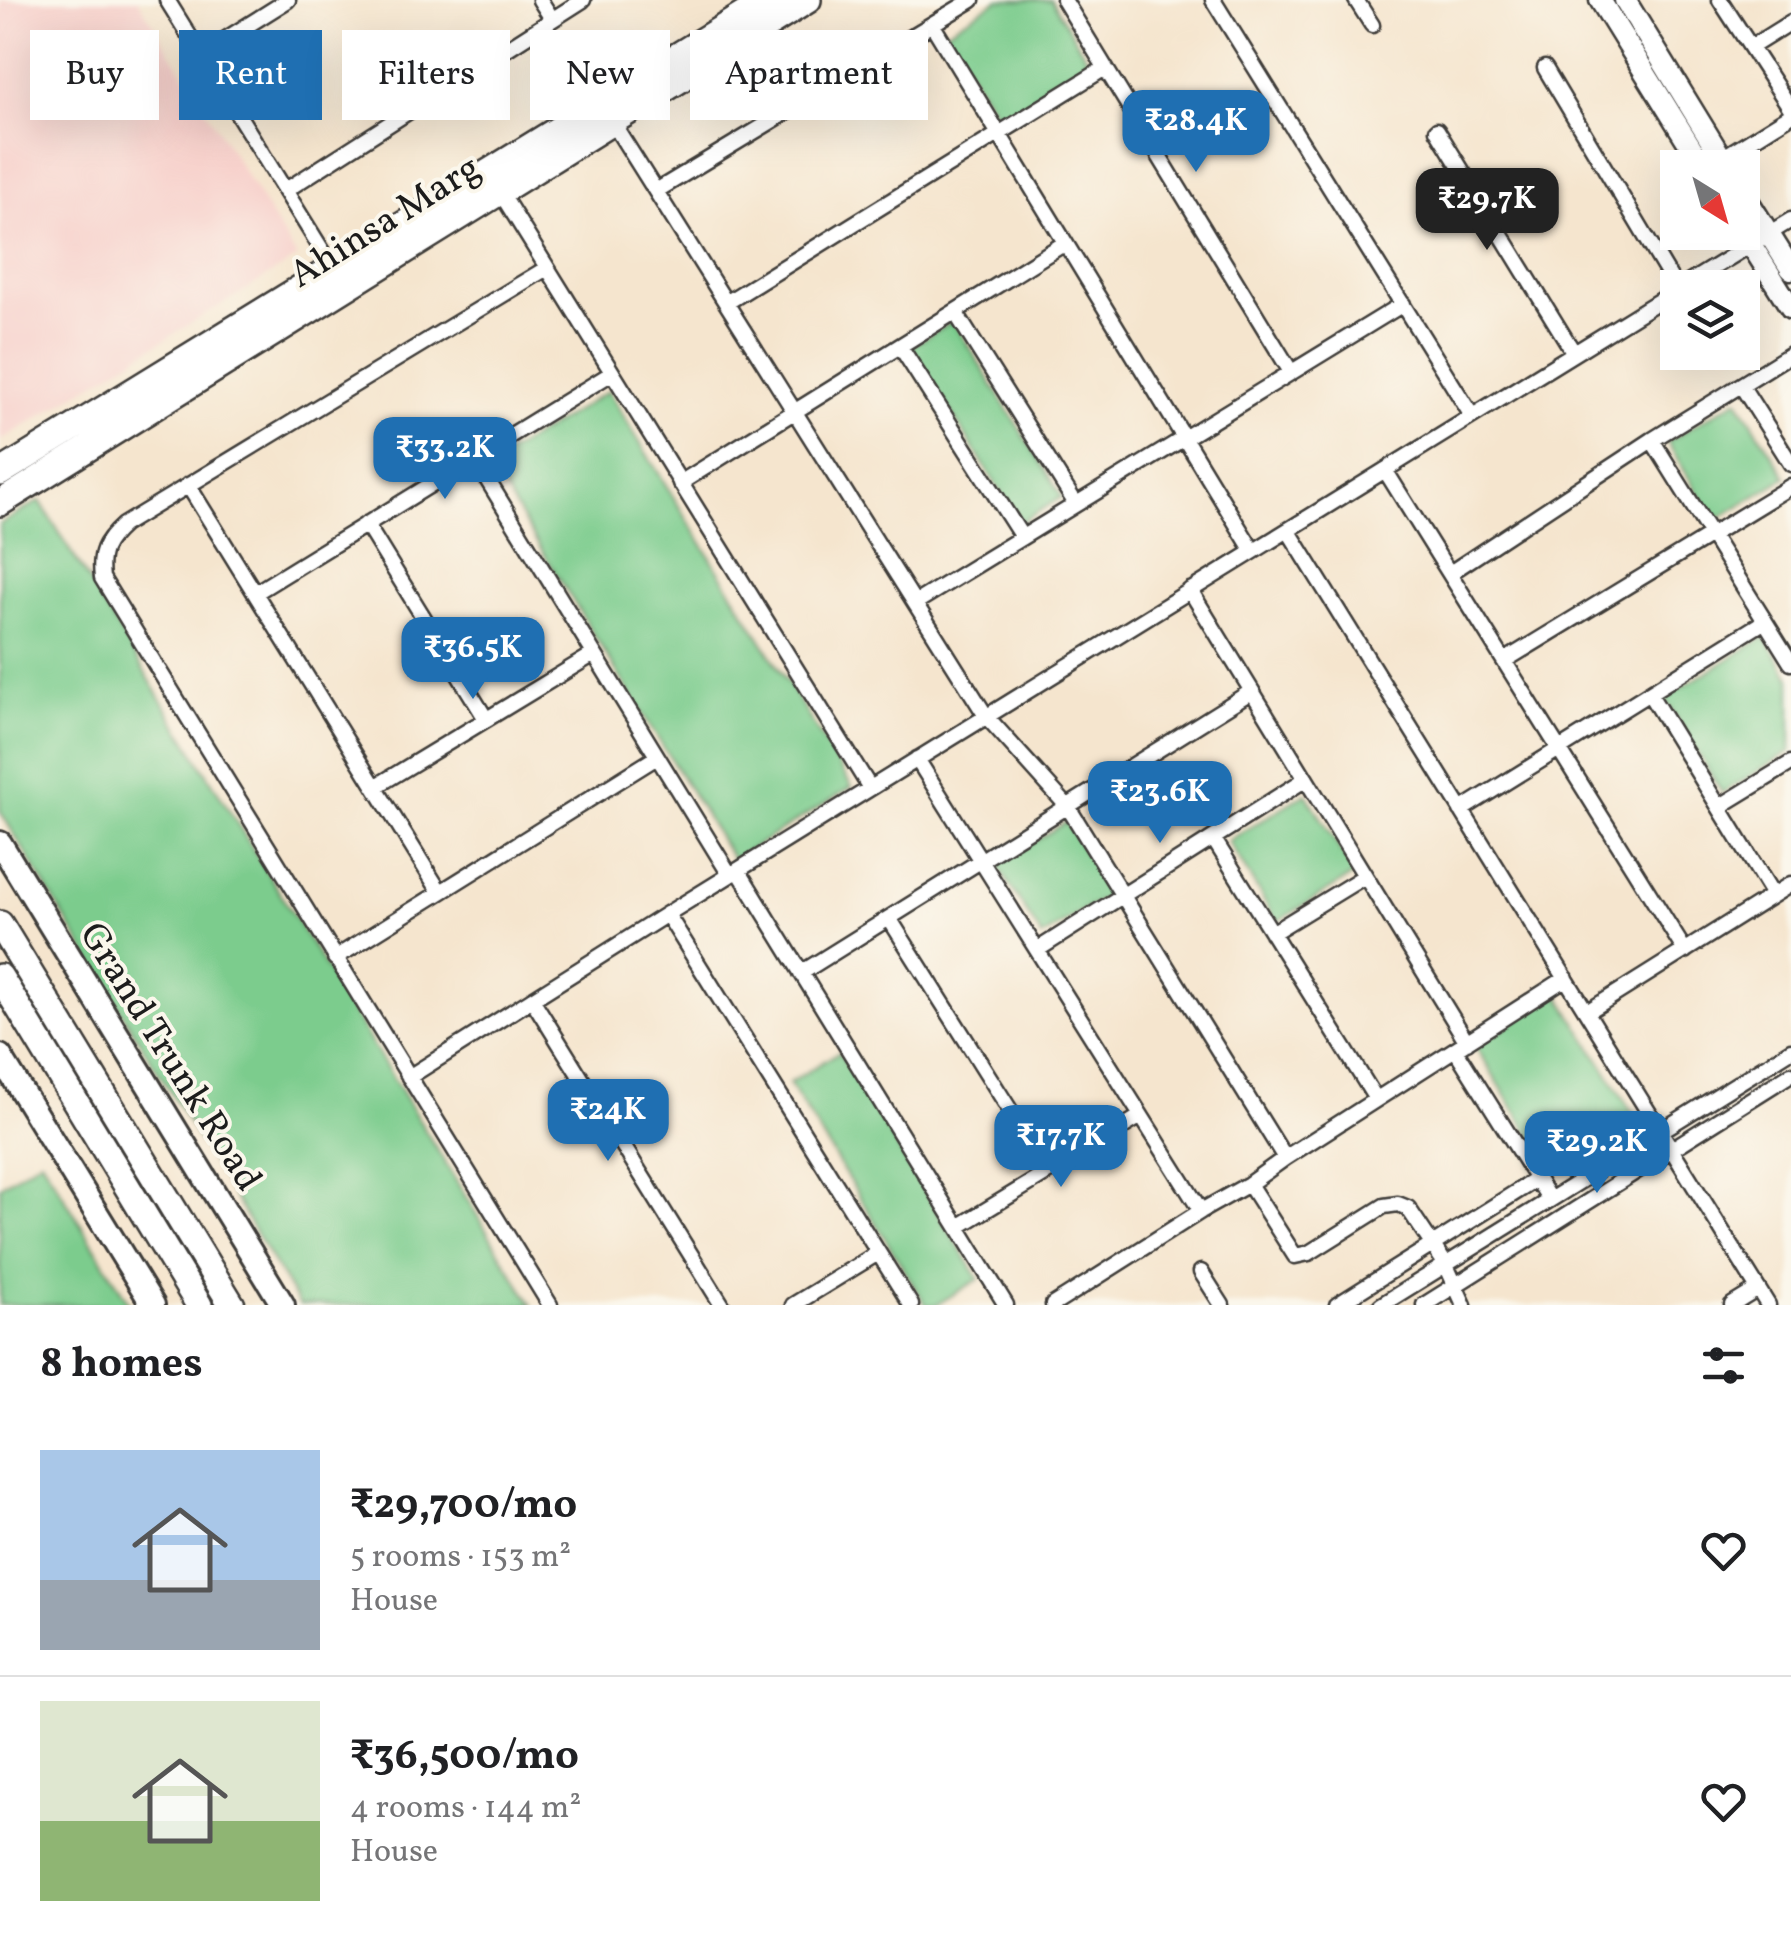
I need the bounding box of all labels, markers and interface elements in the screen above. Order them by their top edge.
chip: Buy [30,30,159,120]
chip: Rent [179,30,322,120]
chip: Filters [342,30,510,120]
chip: New [530,30,670,120]
chip: Apartment [690,30,928,120]
pin: ₹28.4K [1115,90,1277,175]
text: ₹28.4K [1145,100,1248,144]
street label: Ahinsa Marg [280,143,491,303]
north arrow [1660,150,1760,250]
map controls [1660,150,1760,370]
pin: ₹29.7K [1406,168,1568,253]
text: ₹29.7K [1438,178,1536,222]
button: layers [1660,270,1760,370]
pin: ₹33.2K [364,417,526,502]
text: ₹33.2K [395,427,495,471]
pin: ₹36.5K [392,617,554,702]
text: ₹36.5K [424,627,523,671]
pin: ₹23.6K [1079,761,1241,846]
text: ₹23.6K [1110,771,1210,815]
street label: Grand Trunk Road [65,913,273,1203]
pin: ₹24K [549,1079,667,1164]
text: ₹24K [570,1089,646,1133]
pin: ₹17.7K [980,1105,1142,1190]
pin: ₹29.2K [1516,1111,1678,1196]
text: ₹17.7K [1016,1115,1106,1159]
text: ₹29.2K [1547,1121,1647,1165]
text: 8 homes [40,1336,203,1395]
icon: filters [1696,1338,1751,1393]
text: ₹29,700/mo [350,1477,577,1536]
icon: home [120,1490,240,1610]
icon: heart [1696,1523,1751,1578]
text: 5 rooms · 153 m² [350,1536,571,1580]
text: House [350,1580,438,1624]
text: ₹36,500/mo [350,1728,579,1787]
icon: home [120,1741,240,1861]
icon: heart [1696,1774,1751,1829]
text: 4 rooms · 144 m² [350,1787,581,1831]
text: House [350,1831,438,1875]

